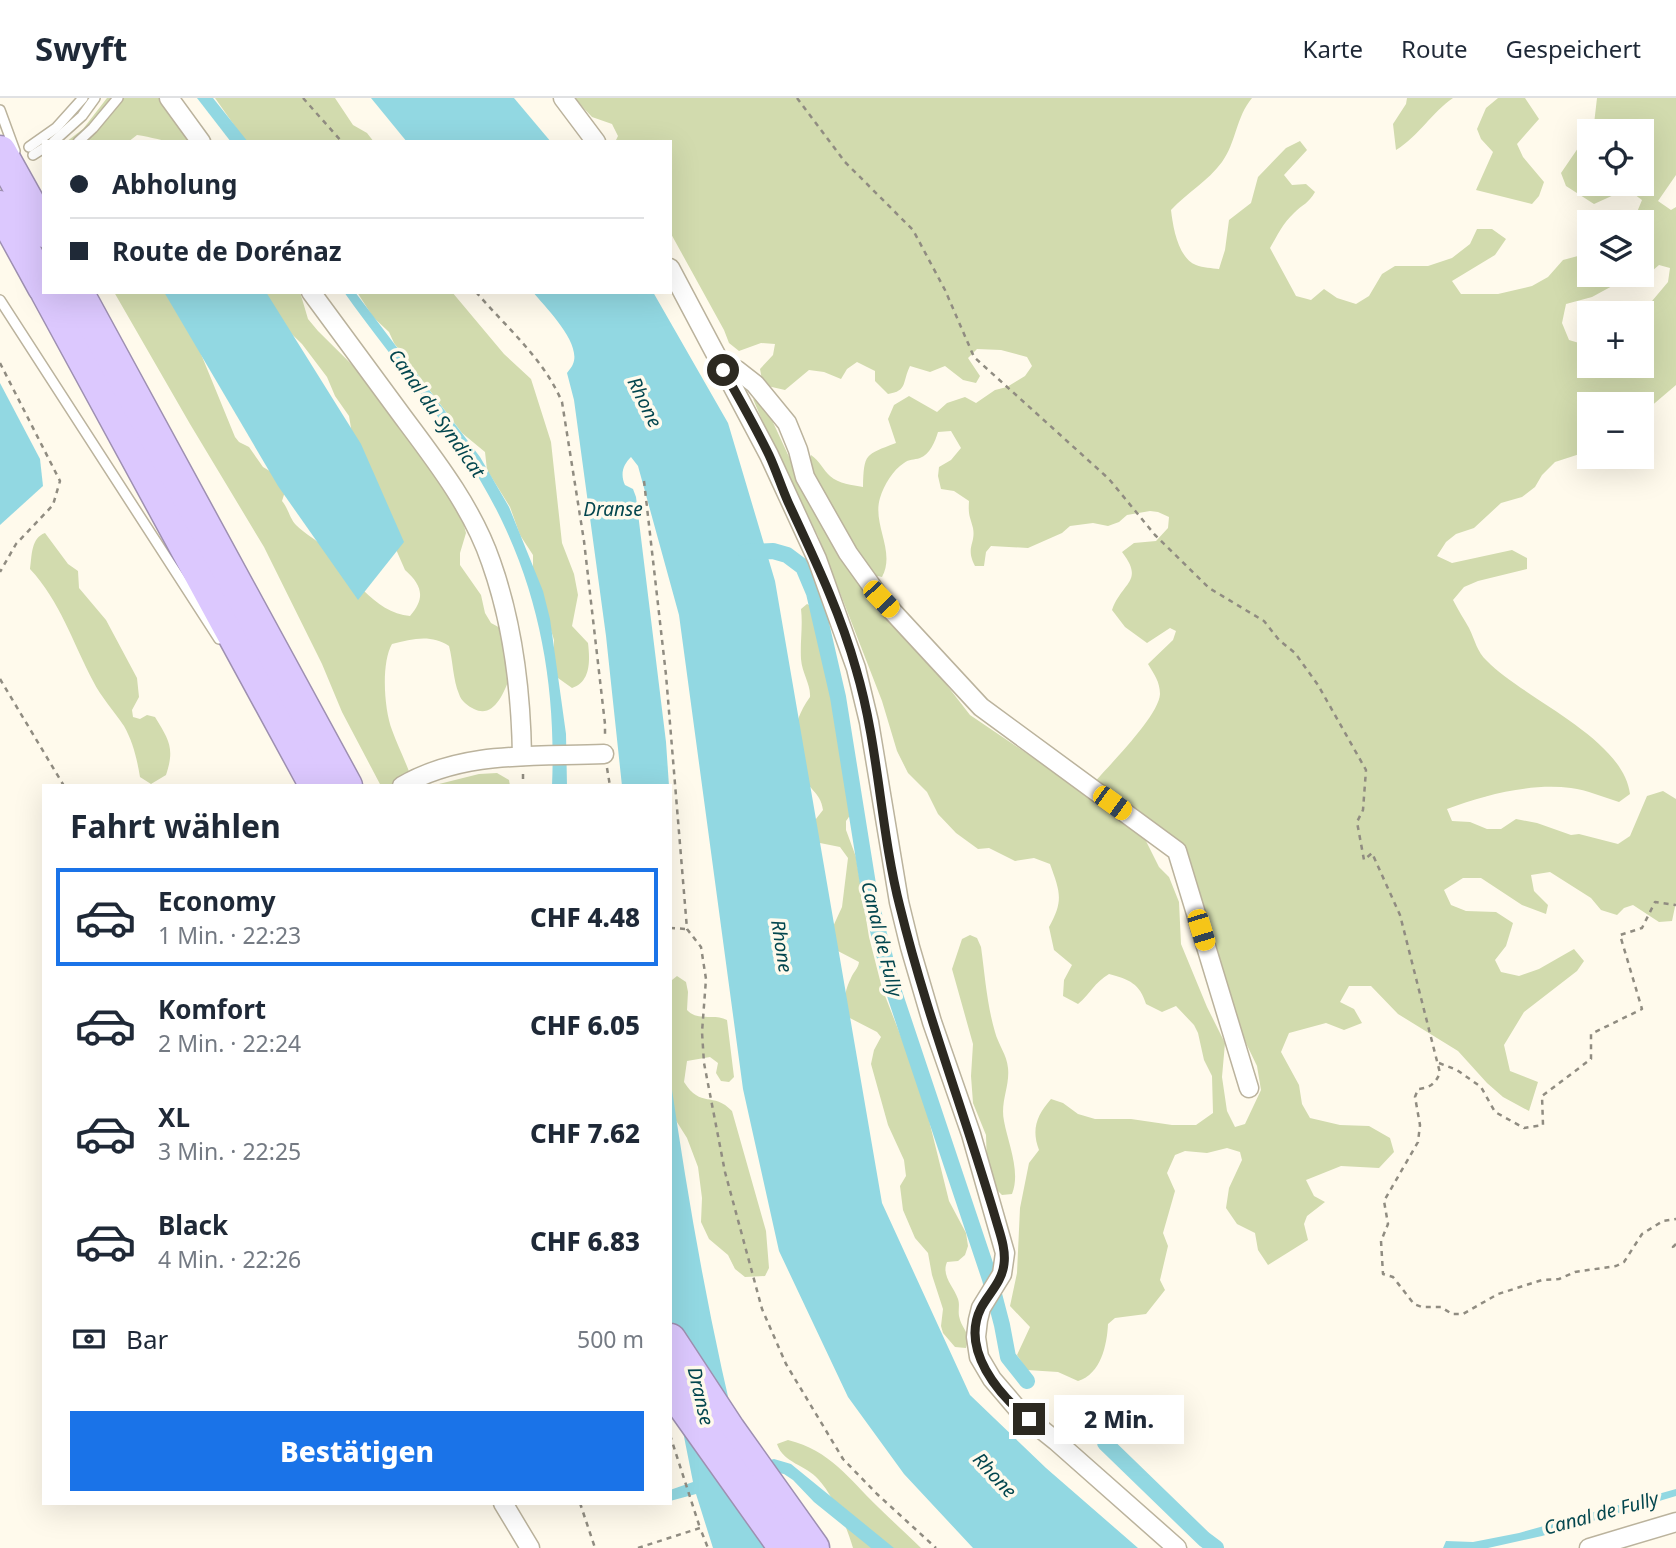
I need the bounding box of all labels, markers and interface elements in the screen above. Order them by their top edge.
text: Swyft [35,26,127,71]
text: Karte [1303,32,1363,65]
text: Route [1401,32,1468,65]
text: Gespeichert [1506,32,1641,65]
map controls [1577,119,1654,469]
button: locate [1577,119,1654,196]
text: Abholung [112,166,238,202]
button: layers [1577,210,1654,287]
text: Route de Dorénaz [112,233,342,269]
button: + [1577,301,1654,378]
water label: Canal du Syndicat [383,343,492,483]
route start [707,354,739,386]
water label: Rhone [622,372,668,432]
button: − [1577,392,1654,469]
water label: Dranse [583,496,643,522]
car [859,576,904,622]
car [1089,782,1136,824]
text: Fahrt wählen [70,804,281,847]
water label: Canal de Fully [855,879,909,1000]
text: Economy [158,883,276,919]
icon: car [74,886,137,949]
text: CHF 4.48 [530,899,640,935]
car [1185,907,1218,953]
water label: Rhone [765,918,799,974]
text: 1 Min. · 22:23 [158,919,301,951]
text: Komfort [158,991,266,1027]
icon: car [74,994,137,1057]
text: CHF 6.05 [530,1007,640,1043]
text: 2 Min. · 22:24 [158,1027,301,1059]
text: XL [158,1099,190,1135]
icon: car [74,1102,137,1165]
text: CHF 7.62 [530,1115,640,1151]
text: 3 Min. · 22:25 [158,1135,301,1167]
text: Black [158,1207,228,1243]
icon: car [74,1210,137,1273]
text: CHF 6.83 [530,1223,640,1259]
text: 4 Min. · 22:26 [158,1243,301,1275]
icon: cash [70,1320,108,1358]
text: Bar [126,1321,168,1357]
text: 500 m [577,1323,644,1355]
water label: Dranse [682,1364,720,1428]
callout: 2 Min. [1054,1394,1183,1444]
route end [1013,1403,1045,1435]
text: 2 Min. [1084,1403,1154,1435]
button: Bestätigen [70,1411,644,1491]
water label: Rhone [967,1447,1023,1503]
water label: Canal de Fully [1541,1485,1662,1541]

